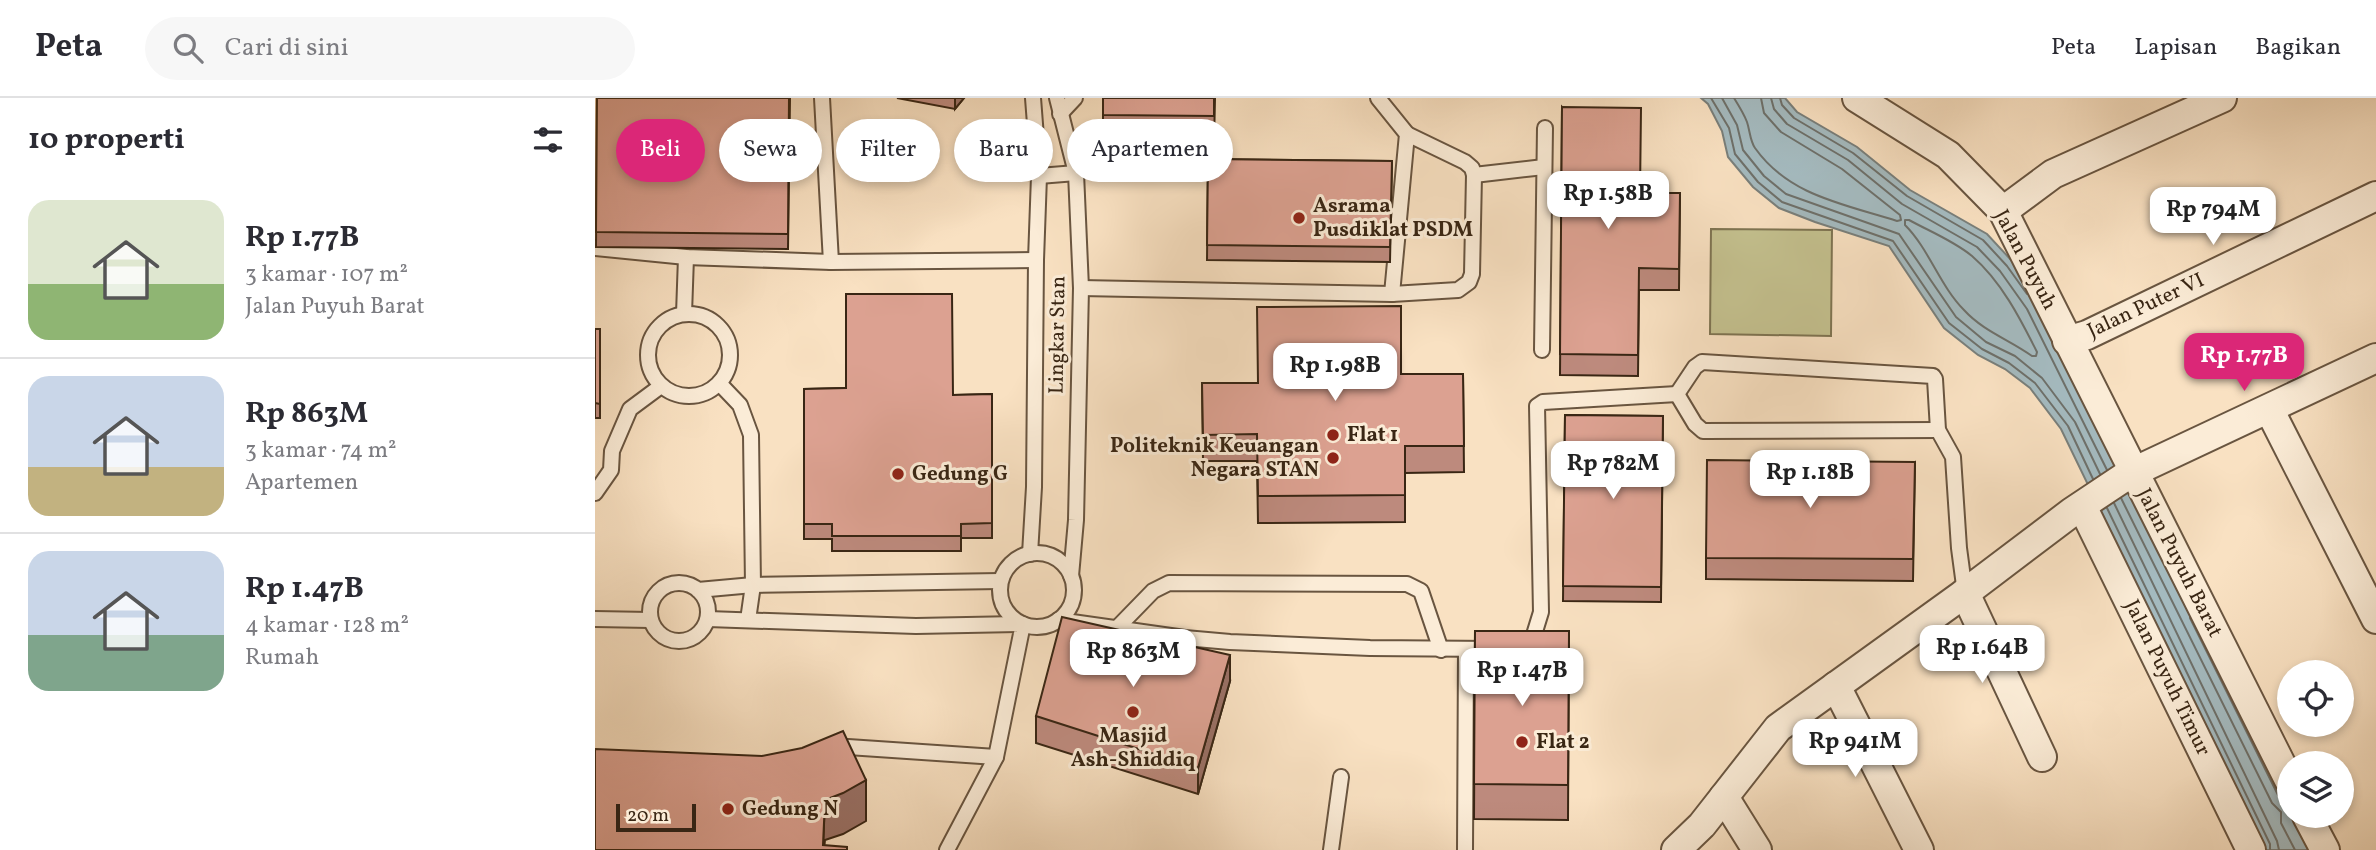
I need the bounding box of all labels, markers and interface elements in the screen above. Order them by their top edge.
search box [145,17,635,80]
text: Peta [35,25,103,71]
icon: search [169,29,207,67]
text: Cari di sini [225,30,349,66]
text: Peta [2051,31,2096,65]
text: Lapisan [2134,31,2217,65]
text: Bagikan [2255,31,2341,65]
text: 10 properti [28,119,185,161]
chip: Beli [616,119,705,182]
chip: Sewa [719,119,822,182]
chip: Filter [836,119,940,182]
chip: Baru [954,119,1053,182]
chip: Apartemen [1067,119,1233,182]
icon: filters [529,121,567,159]
pin: Rp 1.58B [1536,172,1680,231]
text: Rp 1.58B [1563,178,1653,210]
pin: Rp 794M [2148,188,2278,247]
place label: Asrama Pusdiklat PSDM [1313,192,1473,245]
text: Rp 794M [2166,194,2260,226]
street label: Jalan Puyuh [1986,205,2064,315]
marker: Asrama Pusdiklat PSDM [1291,210,1307,226]
text: Rp 1.77B [245,217,359,259]
icon: home [84,228,168,312]
text: 3 kamar · 107 m² [245,259,408,291]
street label: Jalan Puter VI [2083,266,2209,346]
street label: Lingkar Stan [1042,276,1074,394]
text: Jalan Puyuh Barat [245,291,425,323]
pin: Rp 1.77B [2172,334,2316,393]
text: Rp 1.77B [2200,340,2288,372]
pin: Rp 1.98B [1263,344,1407,403]
text: Rp 1.98B [1289,350,1381,382]
text: Rp 863M [245,393,368,435]
icon: home [84,404,168,488]
place label: Flat 1 [1347,421,1398,450]
marker: Flat 1 [1325,427,1341,443]
place label: Politeknik Keuangan Negara STAN [1110,432,1319,485]
text: 3 kamar · 74 m² [245,435,397,467]
pin: Rp 782M [1548,442,1678,501]
text: Rp 782M [1567,448,1659,480]
marker: Politeknik Keuangan Negara STAN [1325,450,1341,466]
pin: Rp 1.18B [1738,450,1882,510]
text: Rp 1.18B [1766,457,1854,489]
place label: Gedung G [912,460,1008,489]
marker: Gedung G [890,466,906,482]
text: Apartemen [245,467,358,499]
street label: Jalan Puyuh Barat [2129,483,2229,643]
text: Rp 1.47B [245,568,364,610]
icon: home [84,579,168,663]
street label: Jalan Puyuh Timur [2117,595,2217,761]
text: 4 kamar · 128 m² [245,610,409,642]
pin: Rp 1.64B [1910,626,2054,685]
pin: Rp 863M [1068,630,1198,689]
text: Rp 1.64B [1936,632,2028,664]
text: Rp 863M [1086,636,1180,668]
text: Rumah [245,642,319,674]
pin: Rp 1.47B [1450,648,1594,708]
text: Rp 1.47B [1476,655,1568,687]
map controls [2277,660,2354,828]
button: locate [2277,660,2354,737]
marker: Masjid Ash-Shiddiq [1125,704,1141,720]
pin: Rp 941M [1790,720,1920,779]
place label: Masjid Ash-Shiddiq [1071,722,1196,775]
text: Rp 941M [1809,726,1901,758]
place label: Flat 2 [1536,728,1590,757]
marker: Flat 2 [1514,734,1530,750]
button: layers [2277,751,2354,828]
place label: Gedung N [742,795,838,824]
scale bar [616,801,697,833]
marker: Gedung N [720,801,736,817]
text: 20 m [627,803,669,829]

